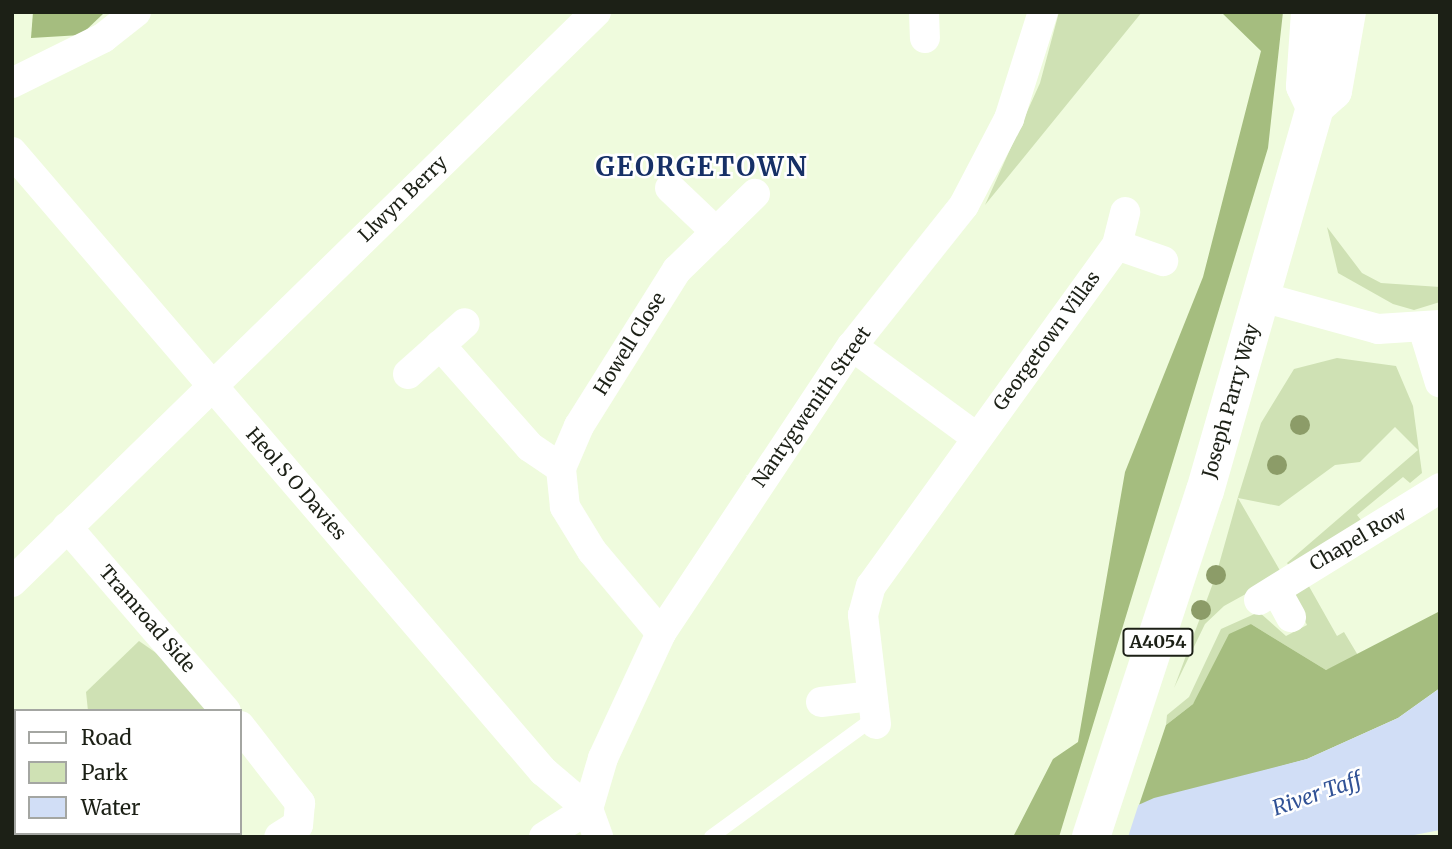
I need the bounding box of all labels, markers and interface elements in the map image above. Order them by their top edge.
street label: Llwyn Berry [354,151,452,247]
district label: GEORGETOWN [597,151,807,183]
street label: Georgetown Villas [989,267,1105,415]
street label: Howell Close [589,288,671,400]
street label: Joseph Parry Way [1198,321,1264,481]
street label: Nantygwenith Street [748,323,876,491]
street label: Heol S O Davies [241,423,351,545]
street label: Chapel Row [1306,502,1410,576]
street label: Tramroad Side [94,561,200,677]
road number: A4054 [1121,628,1195,656]
legend [14,709,242,835]
text: Road [81,724,132,751]
text: Park [81,759,128,786]
water label: River Taff [1269,767,1365,821]
text: Water [81,794,140,821]

